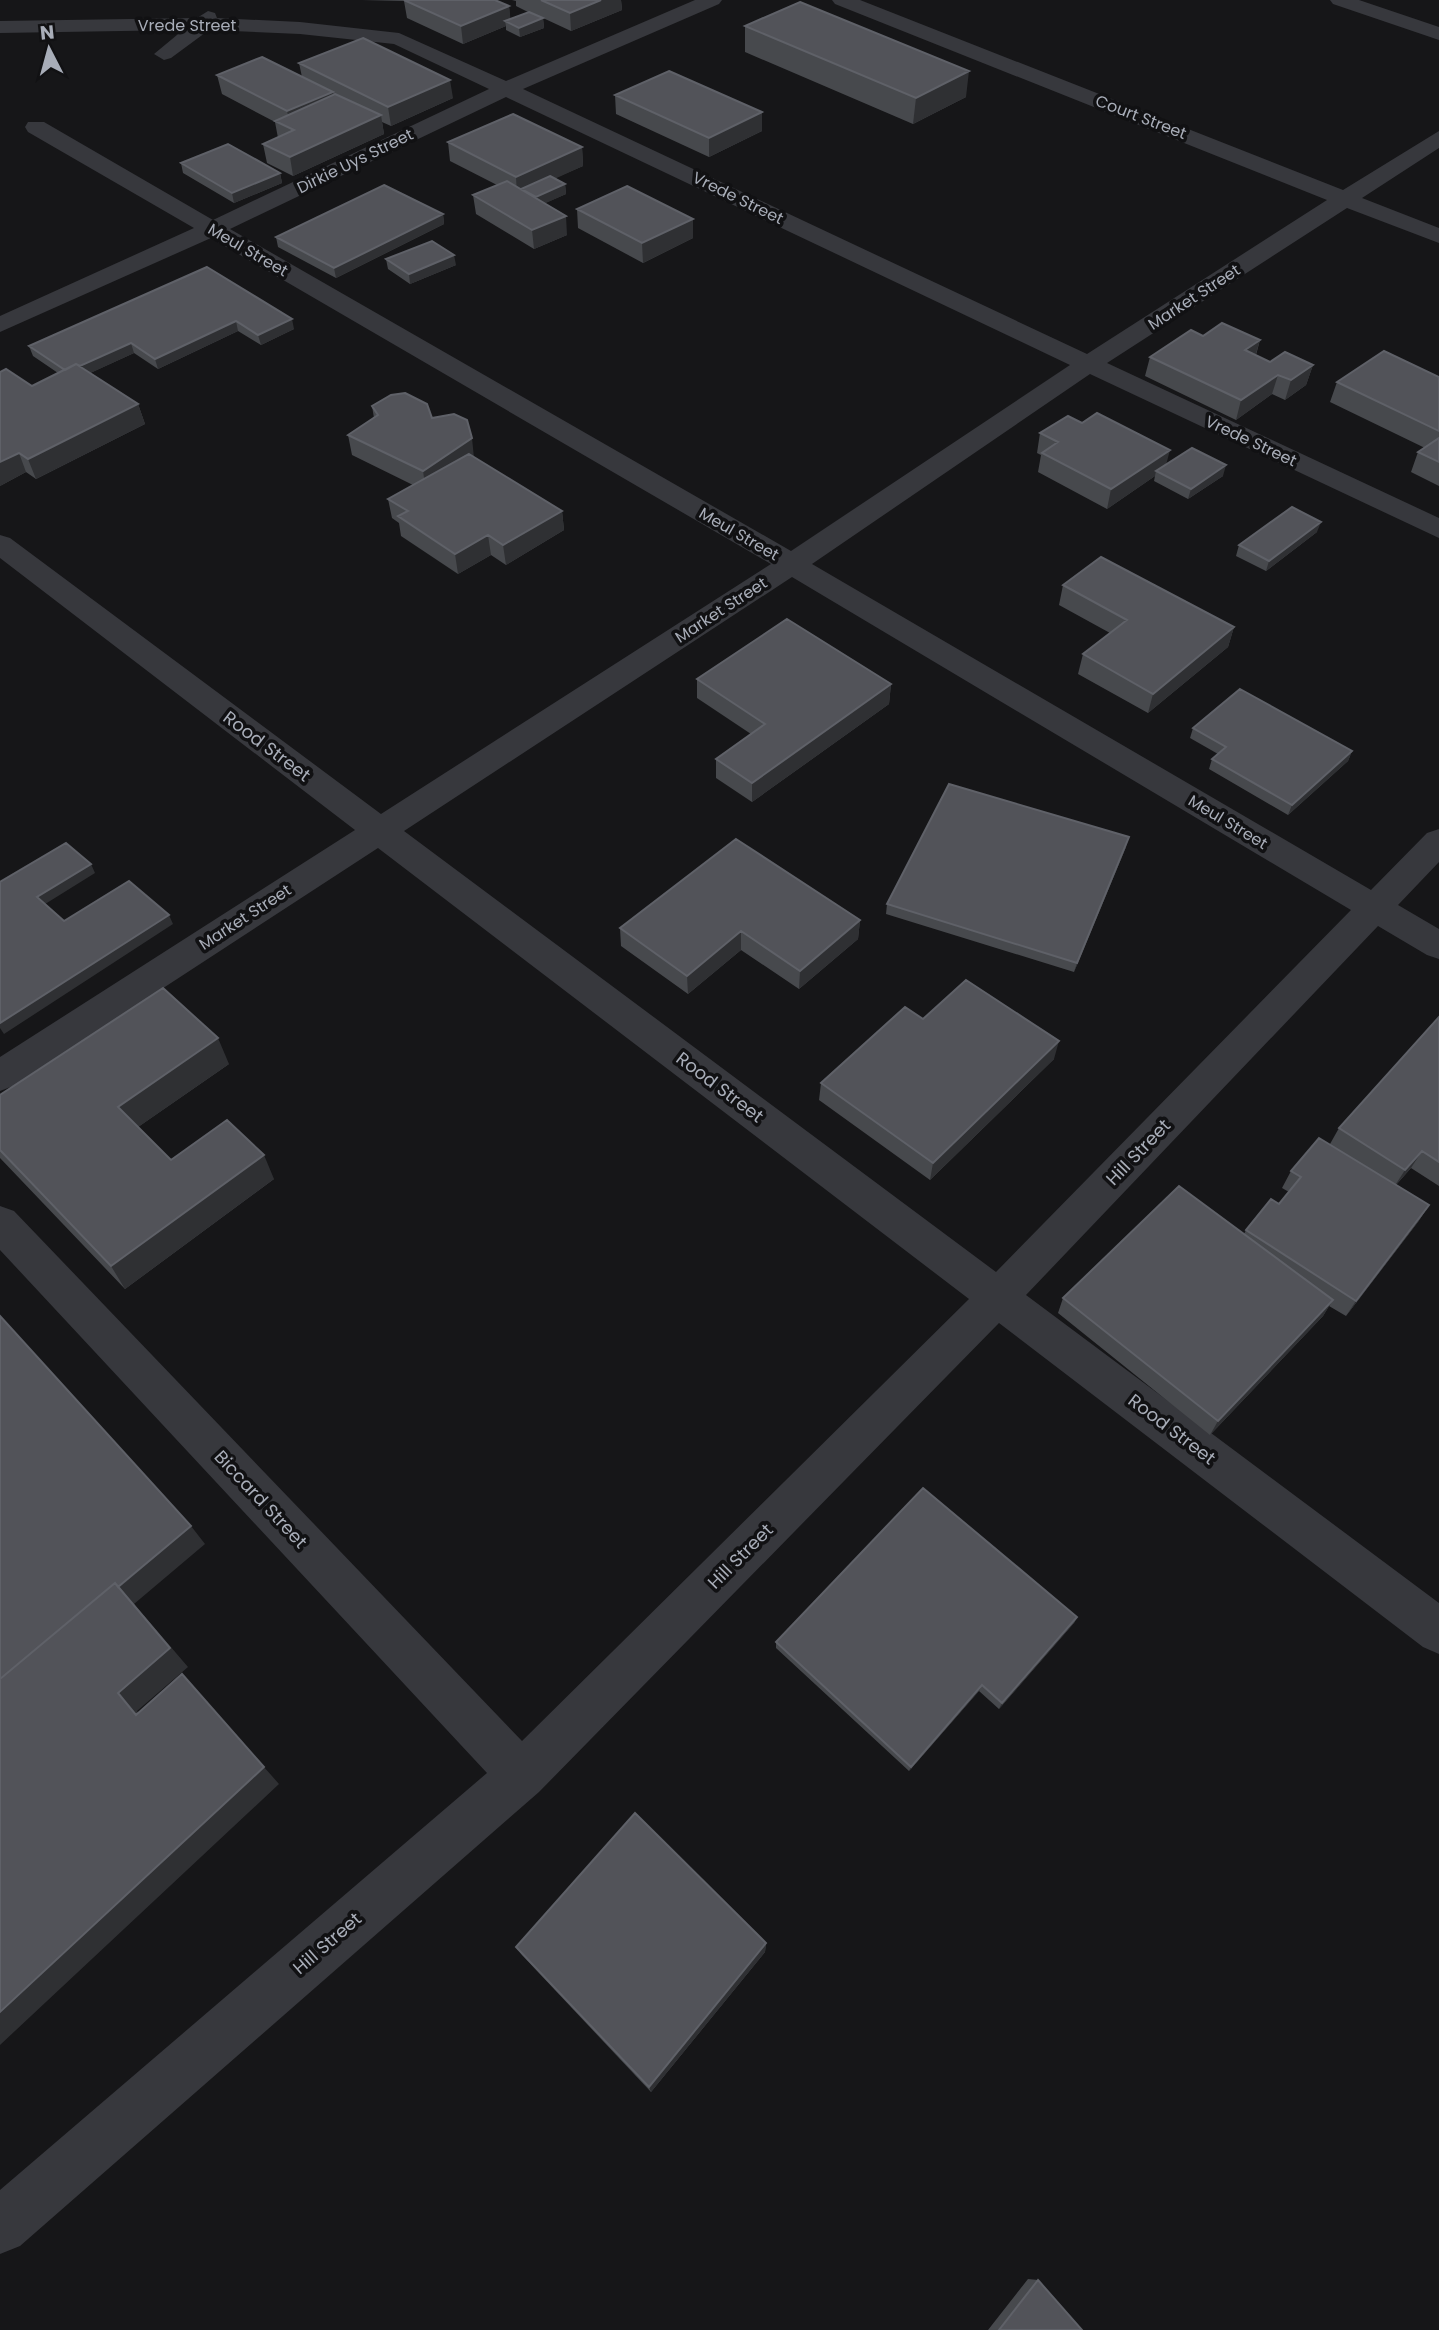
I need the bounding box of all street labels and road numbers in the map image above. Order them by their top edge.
street label: Vrede Street [138,14,236,37]
street label: Court Street [1092,89,1190,145]
street label: Dirkie Uys Street [293,123,417,199]
street label: Vrede Street [689,166,787,230]
street label: Meul Street [204,218,292,282]
street label: Market Street [1143,258,1245,335]
street label: Vrede Street [1201,410,1301,472]
street label: Meul Street [695,502,783,566]
street label: Market Street [670,571,772,648]
street label: Rood Street [218,705,316,787]
street label: Meul Street [1184,789,1272,855]
street label: Market Street [194,878,296,955]
street label: Rood Street [671,1046,769,1128]
street label: Hill Street [1100,1113,1176,1191]
street label: Rood Street [1123,1388,1221,1470]
street label: Biccard Street [209,1444,313,1554]
street label: Hill Street [702,1518,778,1594]
street label: Hill Street [287,1906,367,1980]

